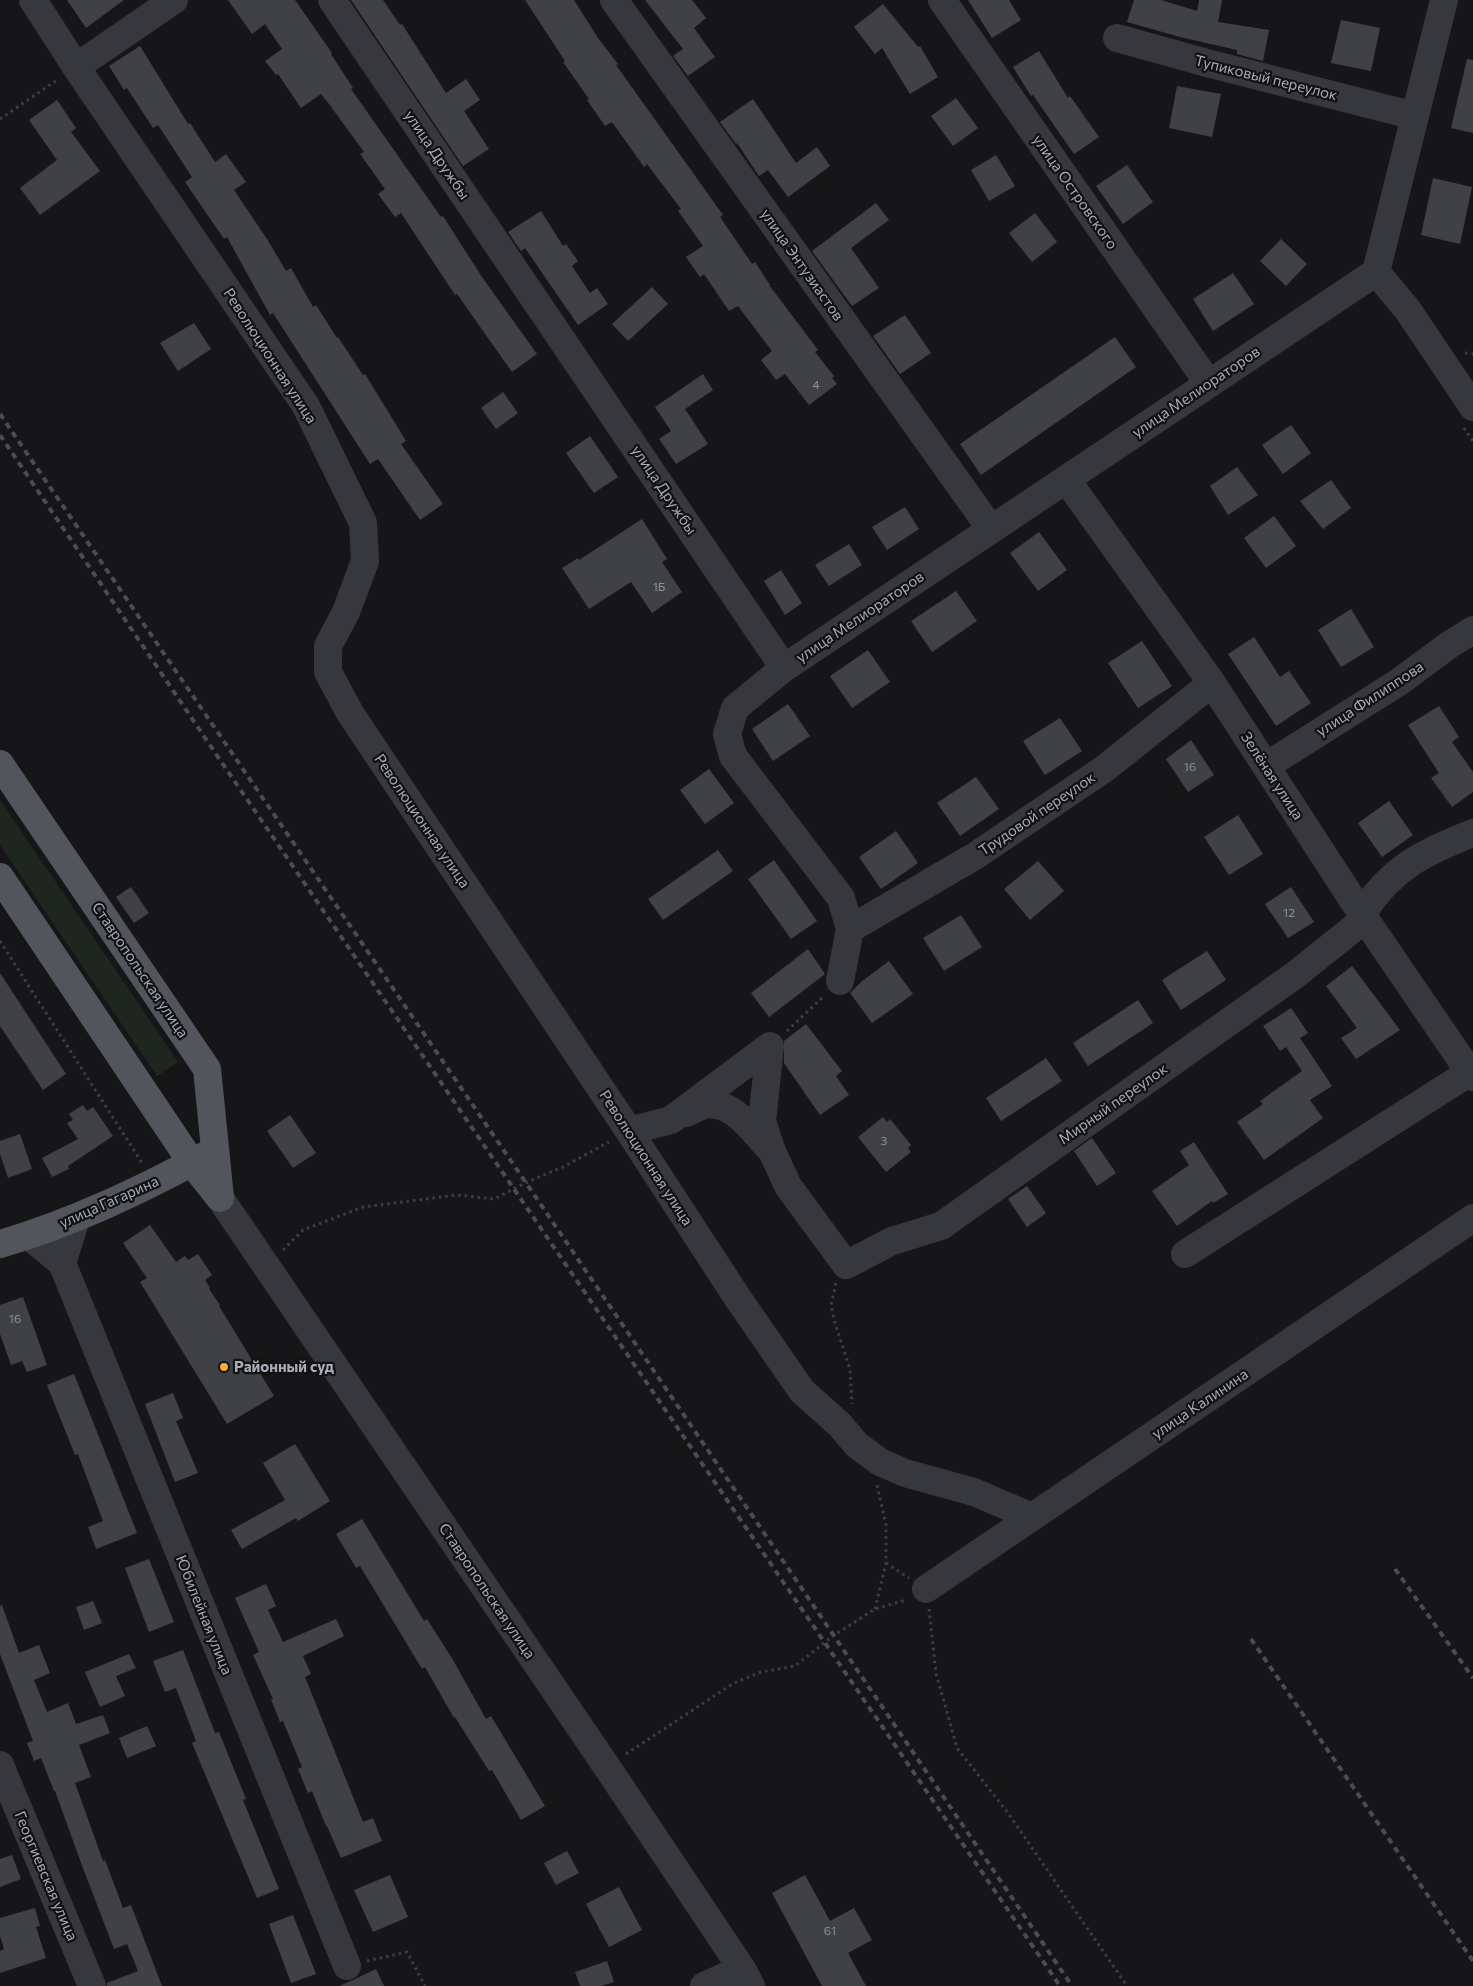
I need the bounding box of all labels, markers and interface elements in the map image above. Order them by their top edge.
street label: Тупиковый переулок [1193,52,1339,104]
street label: улица Дружбы [401,107,473,203]
street label: улица Островского [1029,131,1121,253]
street label: улица Энтузиастов [757,206,847,324]
street label: Революционная улица [219,285,321,427]
street label: улица Мелиораторов [1129,342,1263,442]
house number: 4 [812,378,820,392]
street label: улица Дружбы [628,442,700,538]
street label: улица Мелиораторов [793,567,927,667]
house number: 1Б [653,580,665,594]
street label: улица Филиппова [1313,658,1427,740]
street label: Зелёная улица [1237,729,1307,823]
street label: Революционная улица [370,751,474,891]
house number: 16 [1184,760,1196,774]
street label: Трудовой переулок [976,768,1098,860]
street label: Ставропольская улица [88,899,192,1041]
house number: 12 [1283,906,1295,920]
street label: Мирный переулок [1055,1060,1171,1148]
street label: Революционная улица [595,1087,697,1229]
house number: 3 [881,1134,887,1148]
street label: улица Гагарина [57,1172,161,1232]
house number: 16 [9,1312,21,1326]
place label: Районный суд [234,1358,334,1376]
marker: Районный суд [218,1361,230,1373]
street label: улица Калинина [1148,1365,1252,1443]
street label: Ставропольская улица [435,1520,539,1662]
street label: Юбилейная улица [172,1553,236,1677]
street label: Георгиевская улица [11,1808,81,1944]
house number: 61 [824,1924,836,1938]

